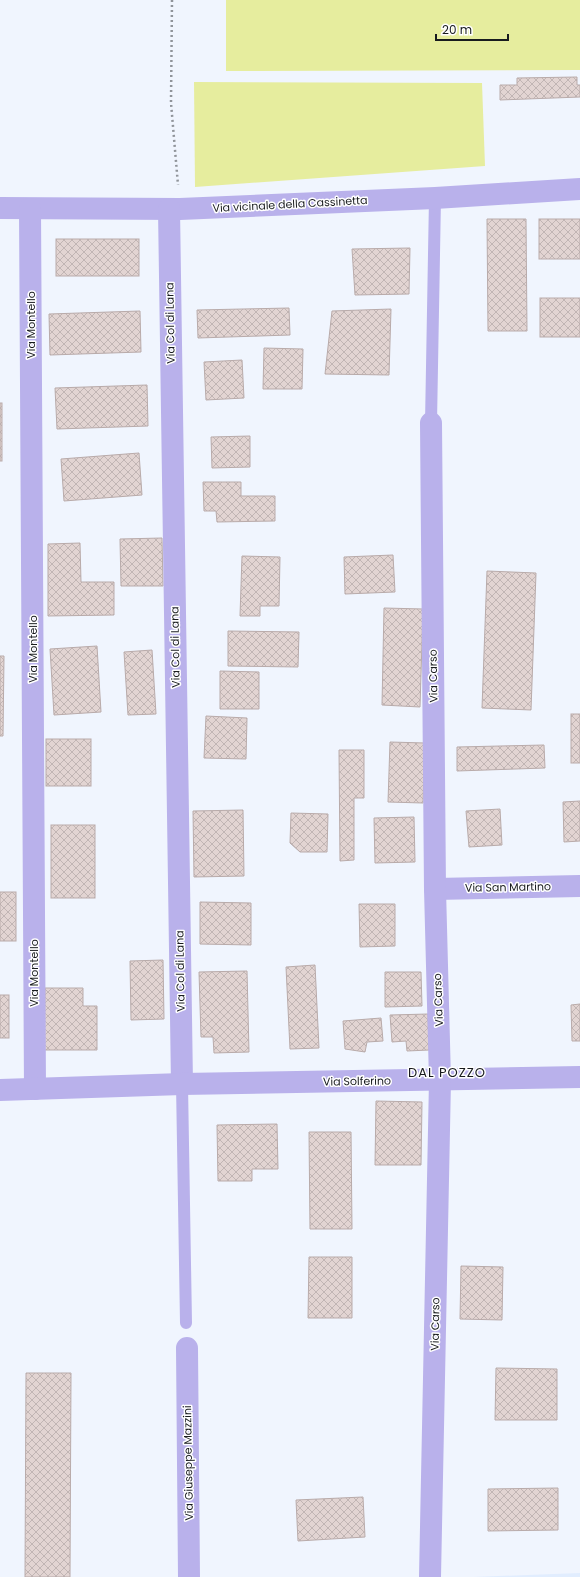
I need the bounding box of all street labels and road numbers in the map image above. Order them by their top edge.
street label: Via vicinale della Cassinetta [212,192,368,216]
street label: Via Col di Lana [161,282,179,364]
street label: Via Montello [23,291,39,359]
street label: Via Col di Lana [166,606,184,688]
street label: Via Montello [25,615,41,683]
street label: Via Carso [425,649,441,703]
street label: Via San Martino [465,878,551,896]
street label: Via Col di Lana [171,930,189,1012]
street label: Via Montello [26,939,42,1007]
street label: Via Carso [429,973,447,1027]
street label: Via Solferino [323,1072,391,1090]
street label: Via Carso [427,1297,443,1351]
street label: Via Giuseppe Mazzini [179,1405,197,1521]

